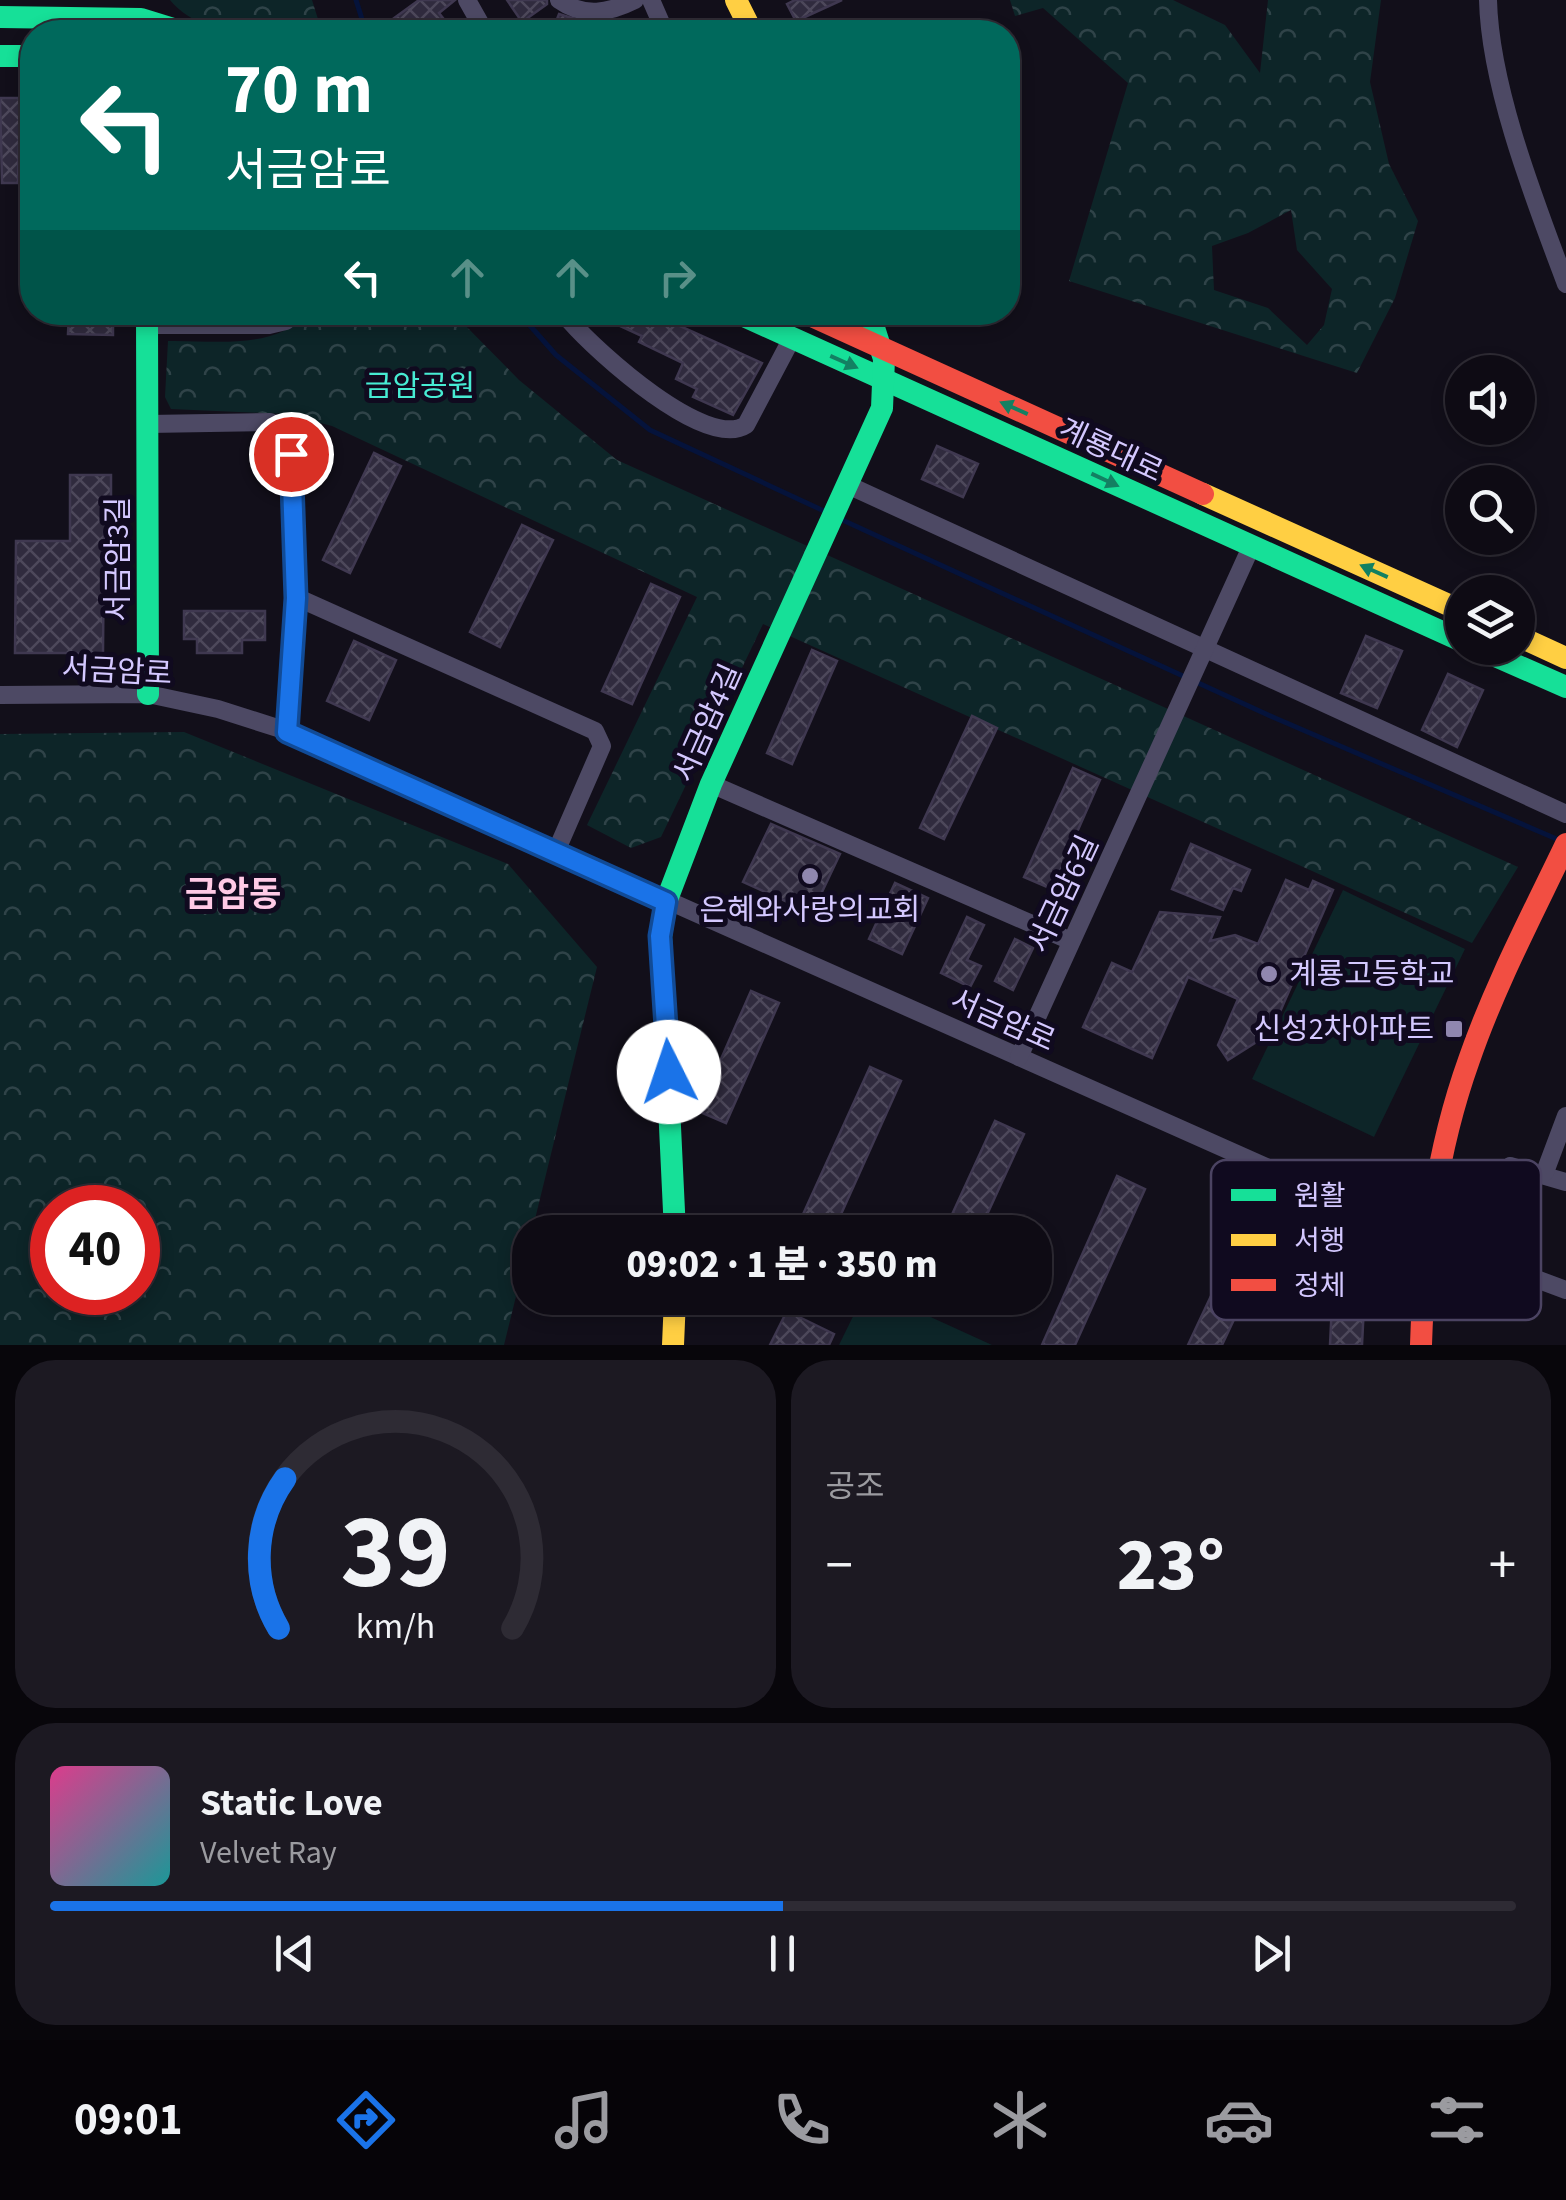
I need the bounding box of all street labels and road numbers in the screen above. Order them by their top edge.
street label: 계룡대로 [1052,408,1170,493]
street label: 서금암3길 [97,496,140,622]
street label: 서금암로 [61,647,173,696]
street label: 서금암4길 [662,657,753,789]
street label: 서금암6길 [1017,828,1109,960]
street label: 서금암로 [944,978,1062,1063]

